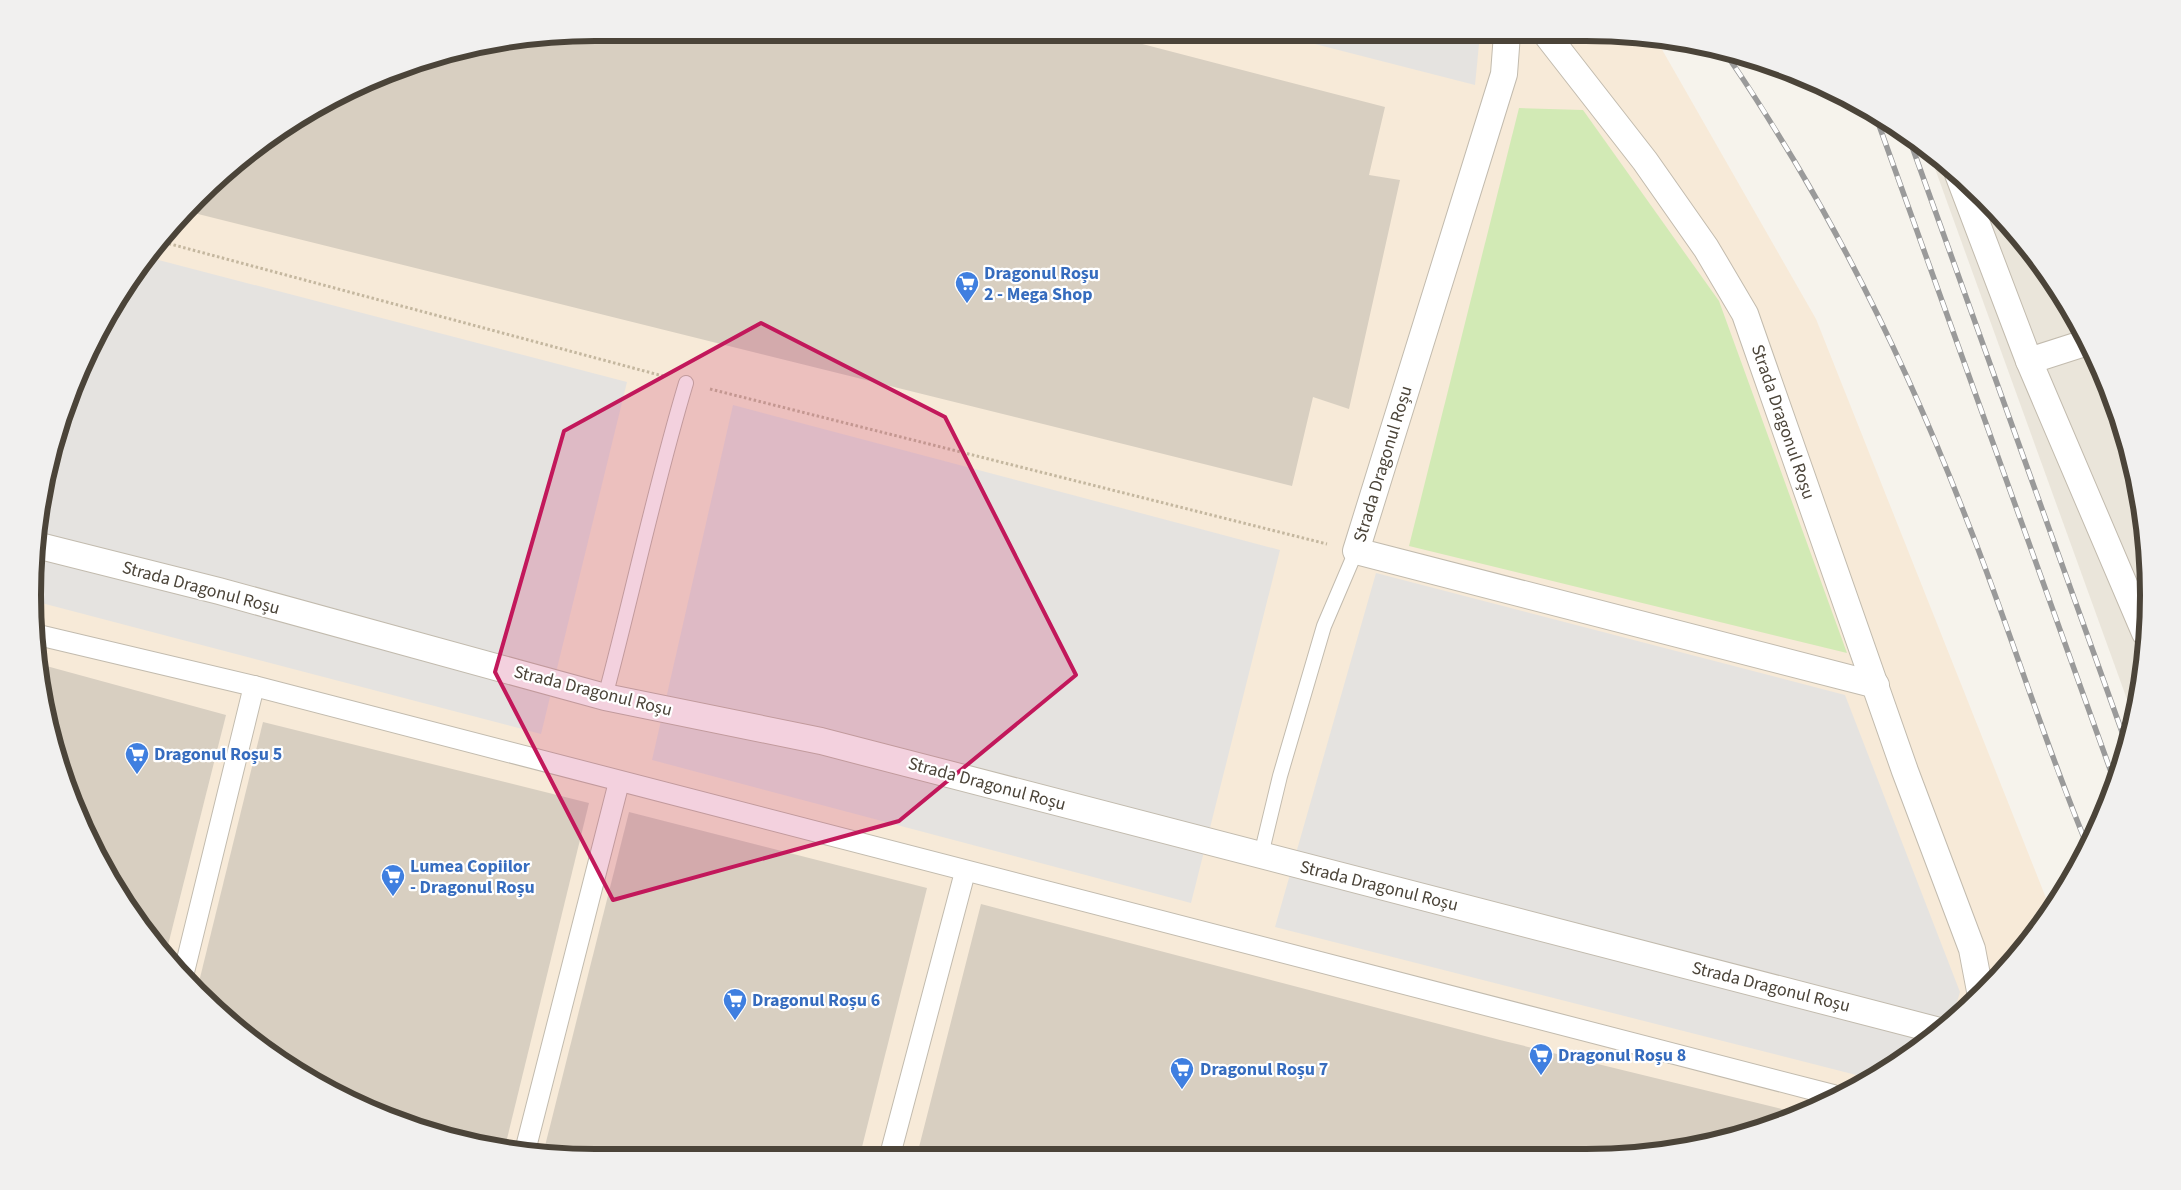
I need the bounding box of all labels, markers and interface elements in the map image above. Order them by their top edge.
place label: Dragonul Roșu 2 - Mega Shop [984,261,1099,307]
supermarket icon: Dragonul Roșu 2 - Mega Shop [954,270,980,304]
street label: Strada Dragonul Roșu [1745,341,1821,503]
street label: Strada Dragonul Roșu [1347,383,1419,545]
street label: Strada Dragonul Roșu [119,555,283,621]
street label: Strada Dragonul Roșu [511,659,675,723]
supermarket icon: Dragonul Roșu 5 [124,741,150,775]
place label: Dragonul Roșu 5 [154,742,282,767]
street label: Strada Dragonul Roșu [905,751,1069,817]
place label: Lumea Copiilor - Dragonul Roșu [410,854,535,900]
street label: Strada Dragonul Roșu [1297,854,1461,918]
supermarket icon: Lumea Copiilor - Dragonul Roșu [380,863,406,897]
street label: Strada Dragonul Roșu [1689,955,1853,1019]
supermarket icon: Dragonul Roșu 6 [722,987,748,1021]
place label: Dragonul Roșu 6 [752,988,880,1013]
supermarket icon: Dragonul Roșu 8 [1528,1042,1554,1076]
place label: Dragonul Roșu 8 [1558,1043,1686,1068]
supermarket icon: Dragonul Roșu 7 [1169,1056,1195,1090]
place label: Dragonul Roșu 7 [1200,1057,1328,1082]

